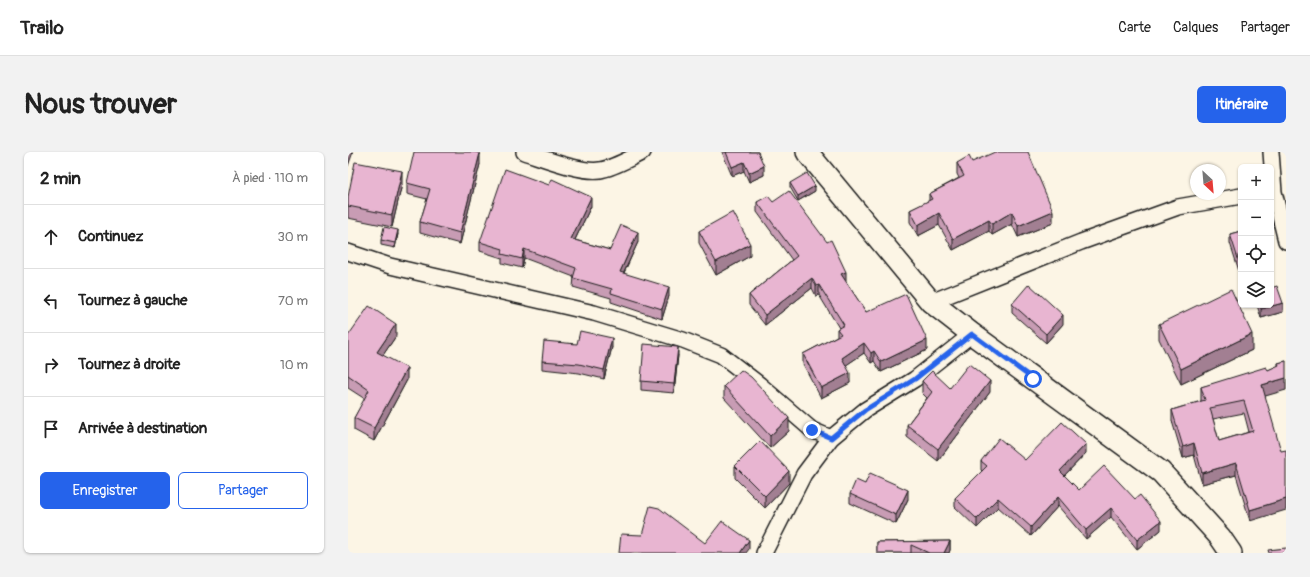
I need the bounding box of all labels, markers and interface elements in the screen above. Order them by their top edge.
text: Trailo [20,16,64,40]
text: Carte [1118,19,1151,36]
text: Calques [1173,19,1218,36]
text: Partager [1240,19,1290,36]
button: Itinéraire [1197,86,1286,123]
text: Nous trouver [24,87,177,122]
north arrow [1190,164,1226,200]
map controls [1238,164,1274,308]
button: + [1238,164,1274,200]
text: 2 min [40,168,81,189]
text: À pied · 110 m [232,170,308,186]
button: − [1238,200,1274,236]
icon: ahead [40,226,62,248]
text: Continuez [78,227,143,246]
text: 30 m [278,229,308,245]
button: locate [1238,236,1274,272]
button: layers [1238,272,1274,308]
icon: left [40,290,62,312]
text: Tournez à gauche [78,291,188,310]
text: 70 m [278,293,308,309]
icon: right [40,354,62,376]
text: Tournez à droite [78,355,180,374]
text: 10 m [280,357,308,373]
route start [1024,370,1042,388]
icon: arrive [40,418,62,440]
text: Arrivée à destination [78,419,207,438]
route end [803,421,821,439]
button: Enregistrer [40,472,170,509]
button: Partager [178,472,308,509]

